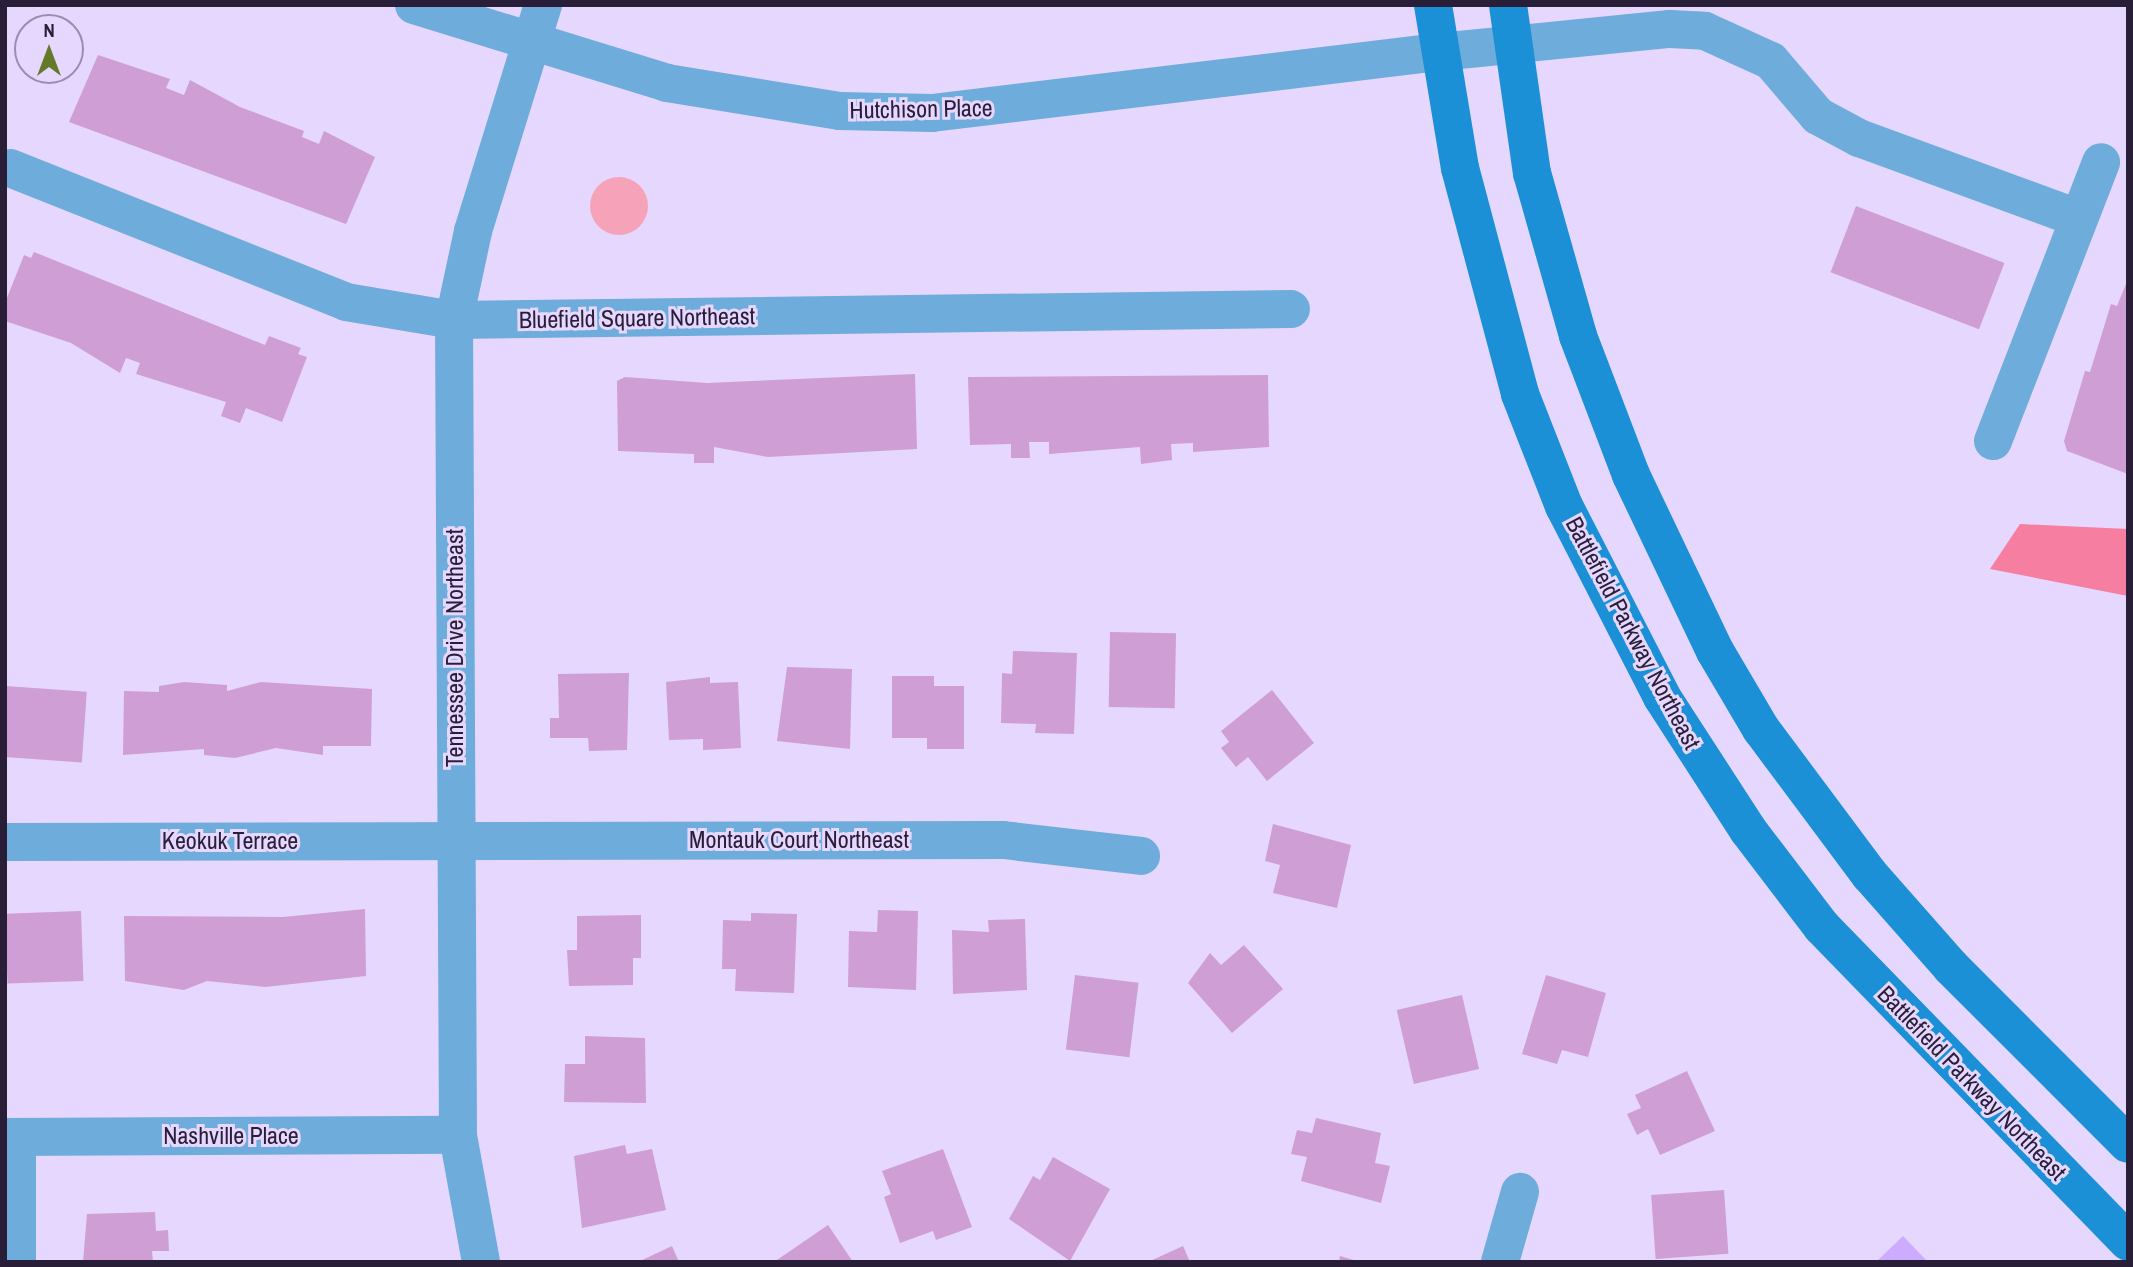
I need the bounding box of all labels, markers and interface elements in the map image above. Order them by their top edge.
north arrow [14,14,84,84]
text: N [43,17,55,43]
street label: Hutchison Place [849,93,993,125]
street label: Bluefield Square Northeast [519,302,755,334]
street label: Battlefield Parkway Northeast [1559,512,1707,754]
street label: Tennessee Drive Northeast [441,529,469,767]
street label: Montauk Court Northeast [689,826,909,854]
street label: Keokuk Terrace [162,827,298,855]
street label: Battlefield Parkway Northeast [1872,980,2072,1186]
street label: Nashville Place [163,1122,299,1150]

